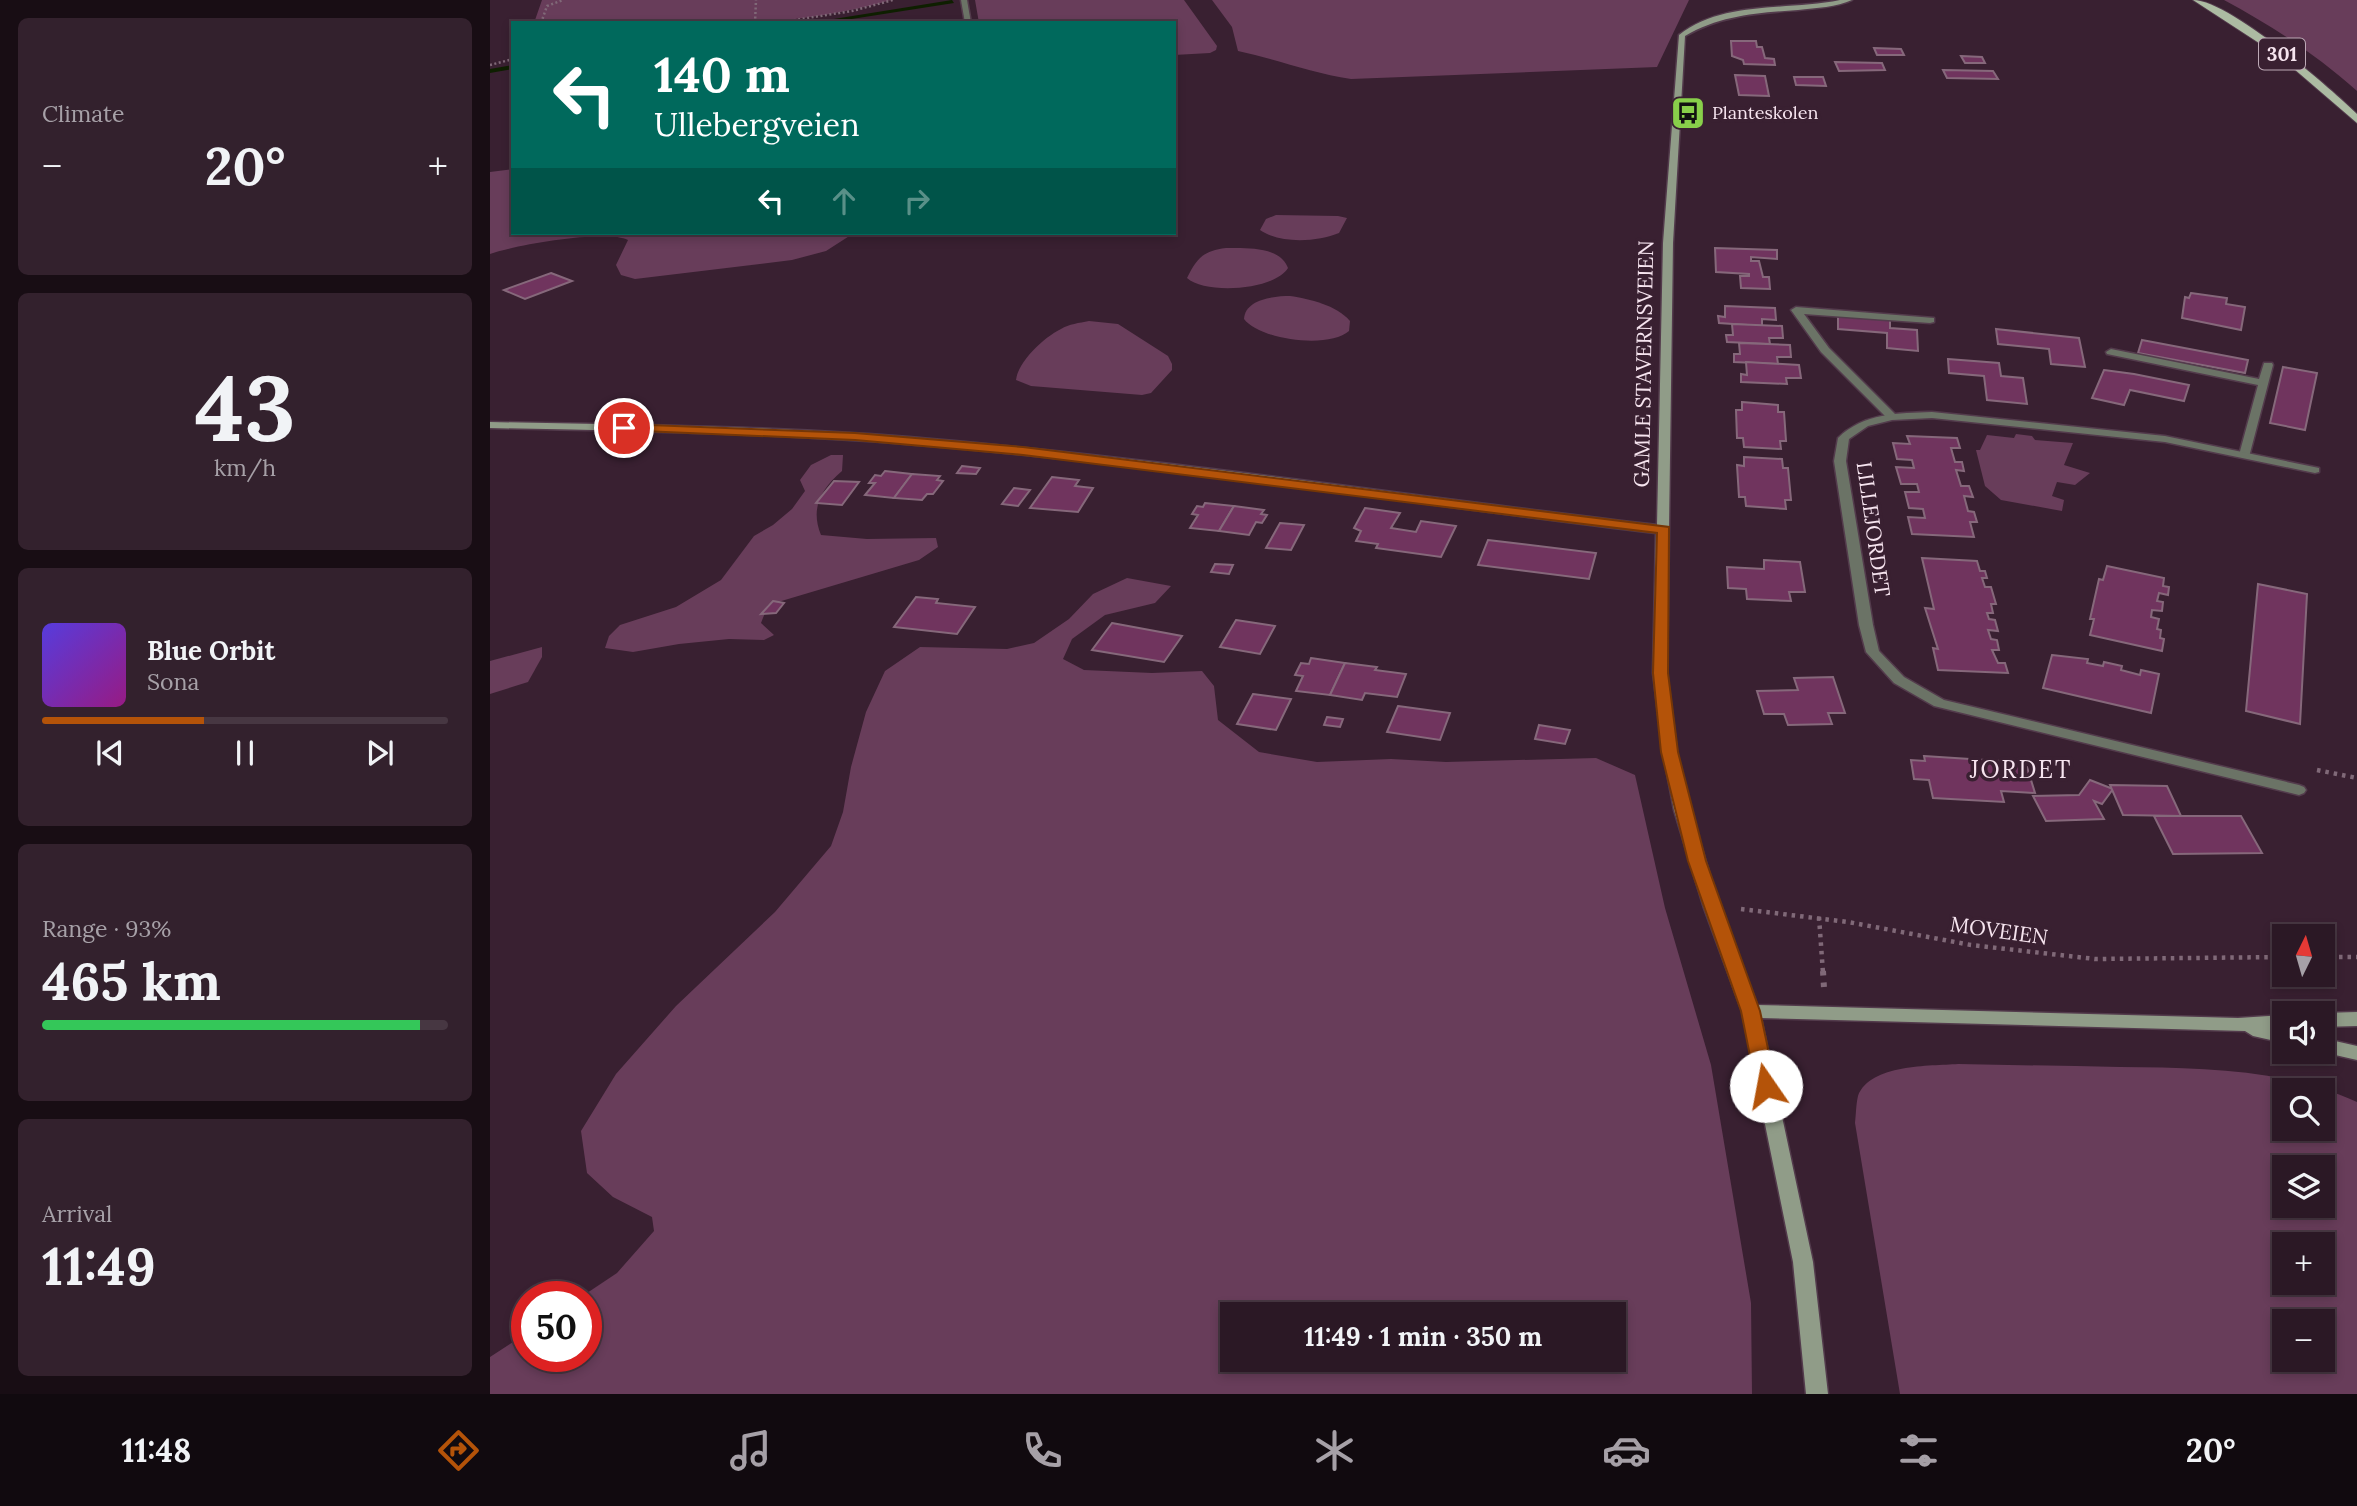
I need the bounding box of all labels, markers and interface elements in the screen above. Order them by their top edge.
road number: 301 [2259,38,2305,70]
text: 140 m [654,43,790,105]
icon: left [539,49,630,140]
bus stop icon: Planteskolen [1669,94,1707,132]
text: Climate [42,99,124,128]
place label: Planteskolen [1712,101,1819,124]
text: Ullebergveien [654,104,860,145]
text: 20° [205,133,285,199]
text: − [42,142,62,190]
text: + [428,142,448,190]
icon: left [752,182,790,220]
icon: ahead [825,182,863,220]
icon: right [898,182,936,220]
street label: GAMLE STAVERNSVEIEN [1628,240,1659,488]
text: 43 [195,349,295,466]
pin [594,398,654,458]
icon: arrive [605,409,643,447]
text: km/h [214,453,276,482]
street label: LILLEJORDET [1851,460,1896,598]
text: Blue Orbit [147,634,275,667]
text: Sona [147,667,199,696]
icon: previous [91,734,129,772]
icon: pause [226,734,264,772]
icon: next [361,734,399,772]
district label: JORDET [1969,754,2072,785]
street label: MOVEIEN [1948,910,2050,951]
text: Range · 93% [42,914,171,943]
north arrow [2272,924,2334,987]
map controls [2272,924,2335,1372]
text: 465 km [42,948,221,1014]
button: sound [2272,1001,2335,1064]
position arrow [1729,1049,1803,1123]
button: search [2272,1078,2335,1141]
button: layers [2272,1155,2335,1218]
text: Arrival [42,1199,112,1228]
button: + [2272,1232,2335,1295]
text: 11:49 [42,1233,156,1299]
speed limit sign: 50 [511,1281,602,1372]
button: − [2272,1309,2335,1372]
text: 11:49 · 1 min · 350 m [1304,1320,1542,1353]
icon: directions [434,1426,483,1475]
icon: music [726,1426,775,1475]
icon: phone [1018,1426,1067,1475]
icon: climate [1310,1426,1359,1475]
icon: car [1602,1426,1651,1475]
icon: filters [1894,1426,1943,1475]
text: 11:48 [121,1430,191,1471]
text: 20° [2186,1430,2235,1471]

